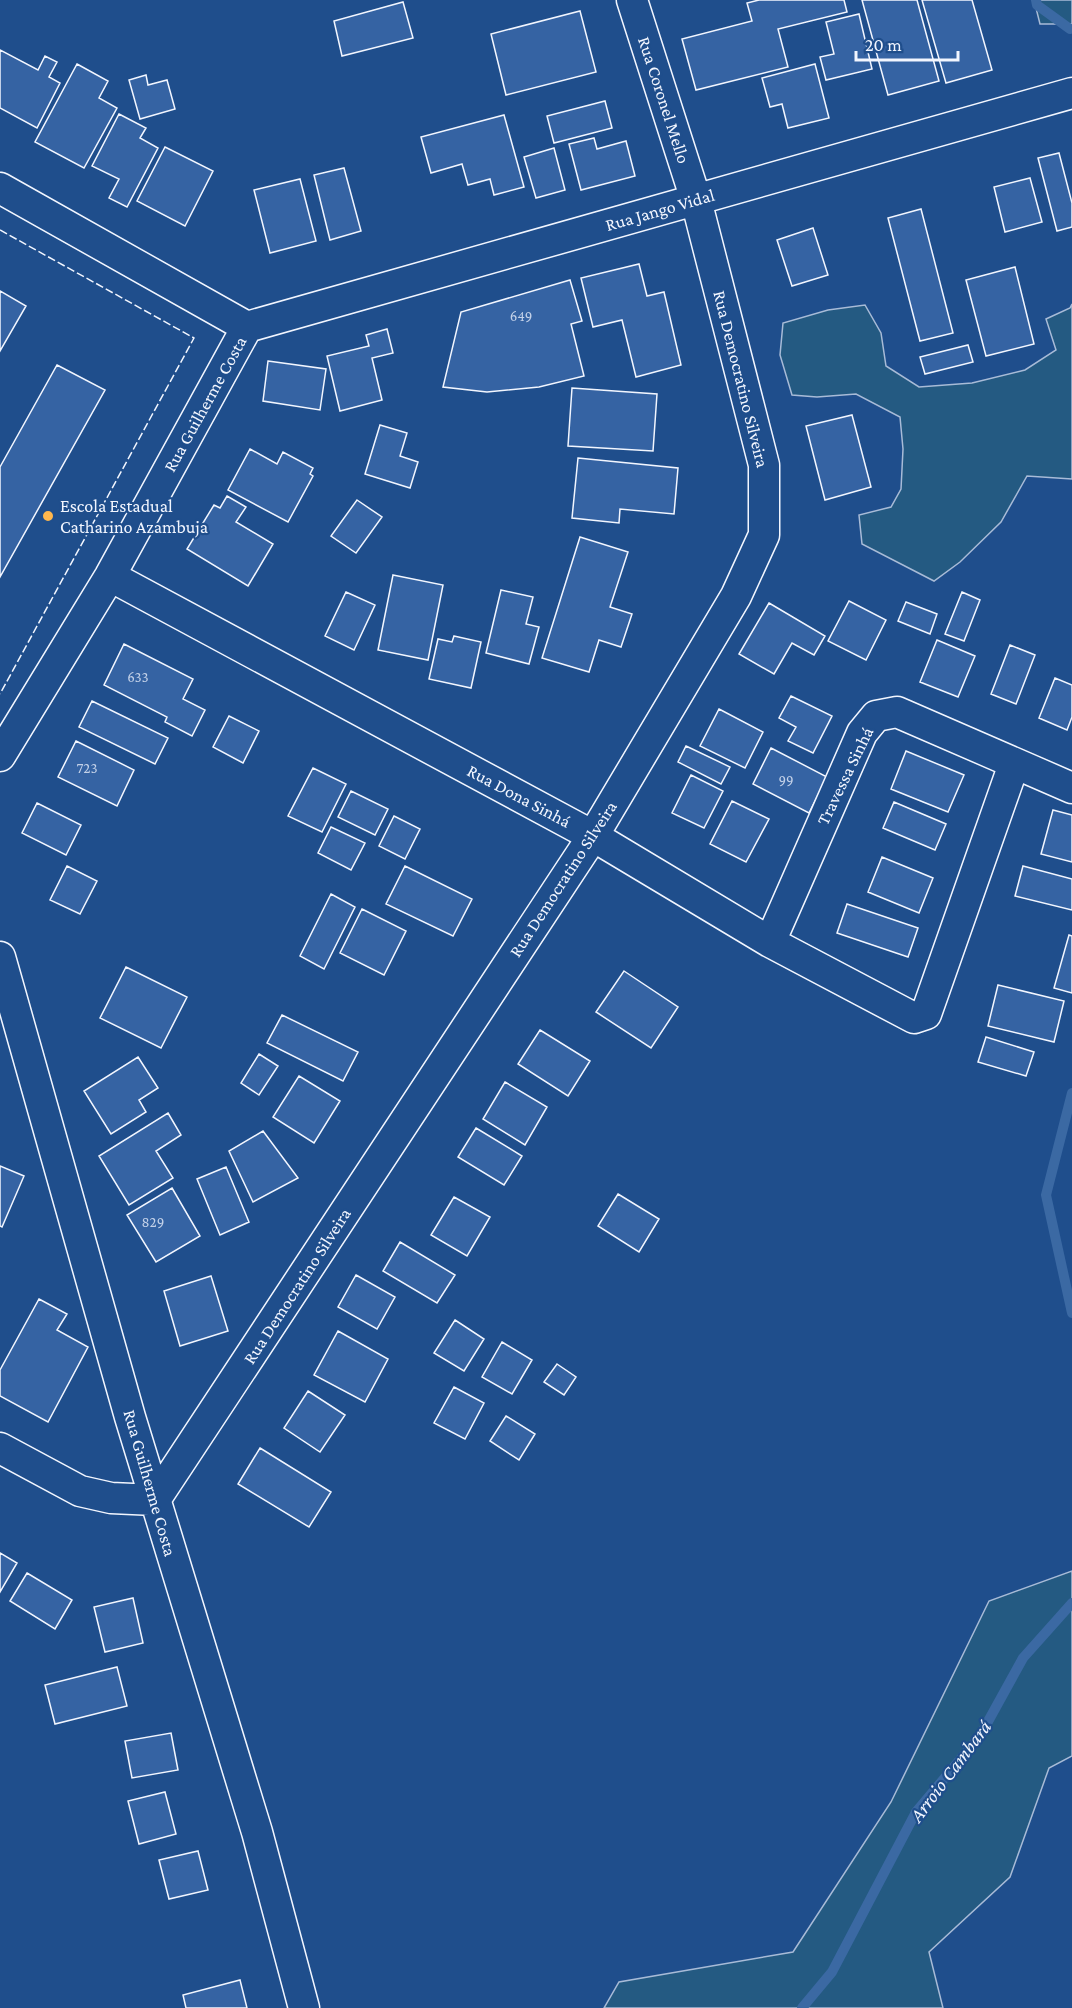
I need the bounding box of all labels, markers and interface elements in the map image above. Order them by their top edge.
scale bar [856,24,958,62]
street label: Rua Coronel Mello [634,34,694,166]
text: 20 m [865,35,902,55]
street label: Rua Jango Vidal [603,185,717,235]
street label: Rua Democratino Silveira [709,288,773,470]
house number: 649 [510,308,532,324]
street label: Rua Guilherme Costa [159,333,251,475]
place label: Escola Estadual Catharino Azambuja [60,496,208,538]
marker: Escola Estadual Catharino Azambuja [41,509,55,523]
house number: 633 [127,669,149,685]
street label: Travessa Sinhá [813,724,877,828]
house number: 723 [76,760,98,776]
street label: Rua Dona Sinhá [464,760,574,832]
house number: 99 [778,772,794,788]
street label: Rua Democratino Silveira [505,797,621,961]
street label: Rua Democratino Silveira [239,1204,355,1368]
house number: 829 [142,1214,164,1230]
street label: Rua Guilherme Costa [119,1407,181,1559]
water label: Arroio Cambará [904,1716,996,1827]

